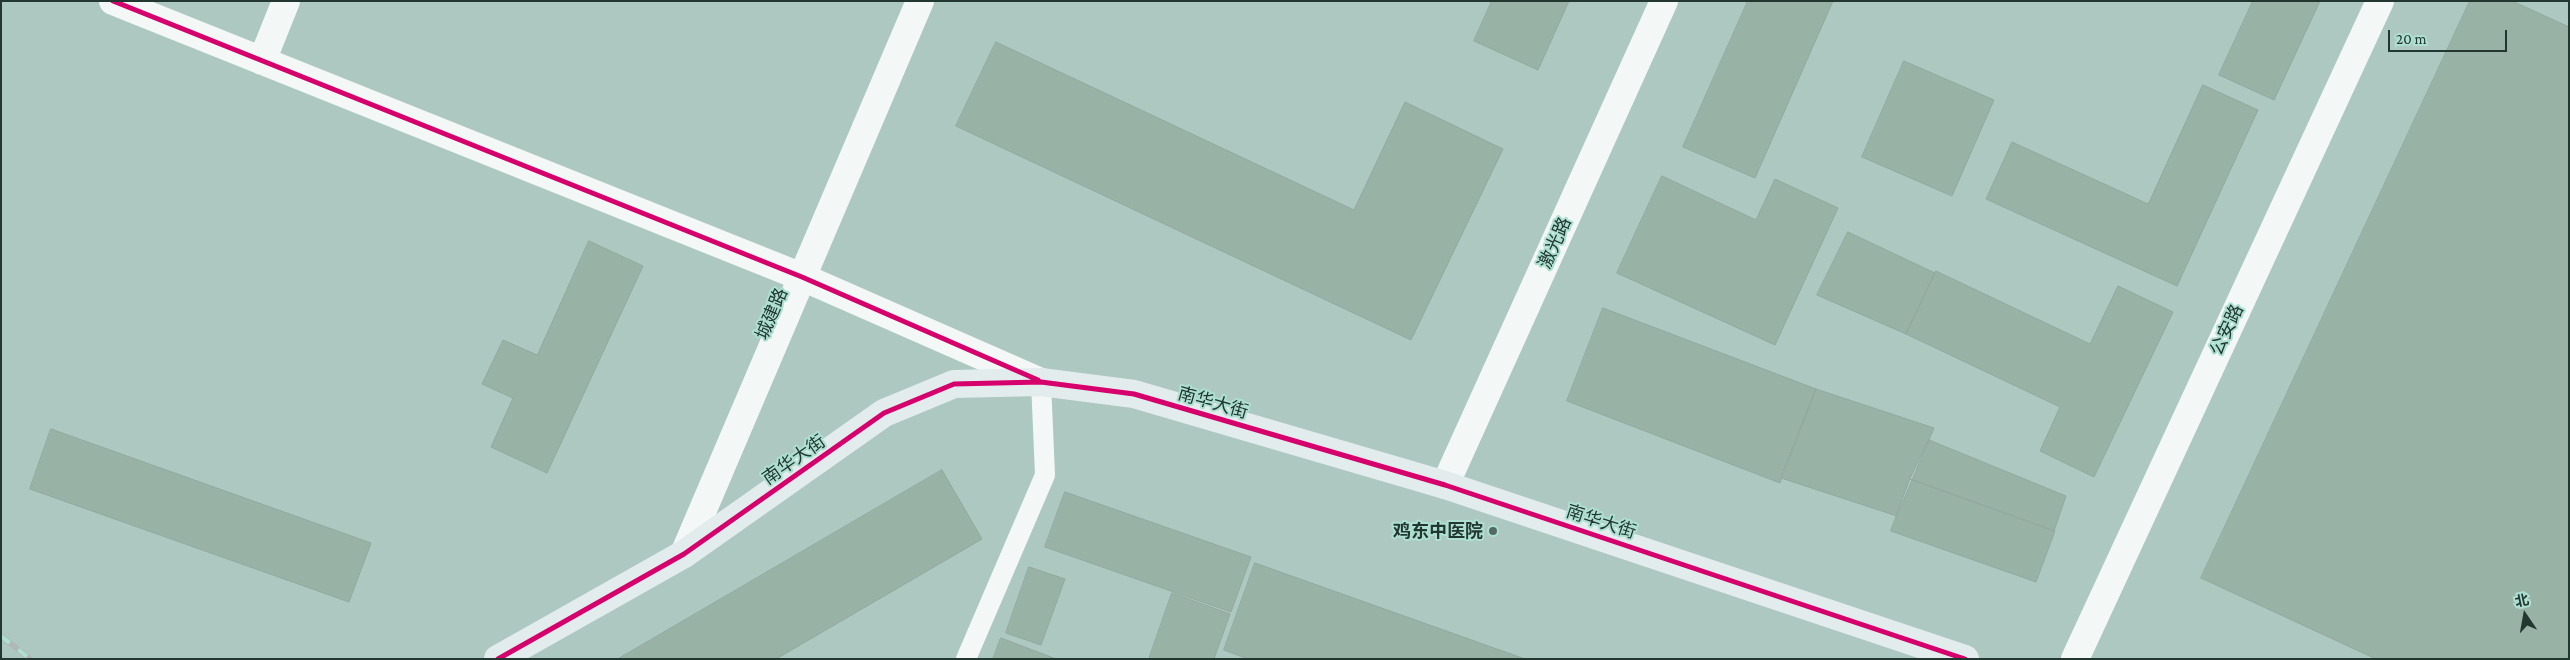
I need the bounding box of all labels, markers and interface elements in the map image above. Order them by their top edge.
scale bar [2390,20,2509,52]
text: 20 m [2396,31,2427,47]
street label: 激光路 [1534,214,1576,272]
street label: 城建路 [752,285,792,343]
street label: 公安路 [2206,301,2248,359]
street label: 南华大街 [1175,383,1251,423]
street label: 南华大街 [758,431,830,489]
street label: 南华大街 [1563,501,1639,543]
place label: 鸡东中医院 [1393,520,1483,542]
marker: 鸡东中医院 [1487,525,1499,537]
north arrow [2500,590,2550,640]
text: 北 [2513,591,2530,610]

